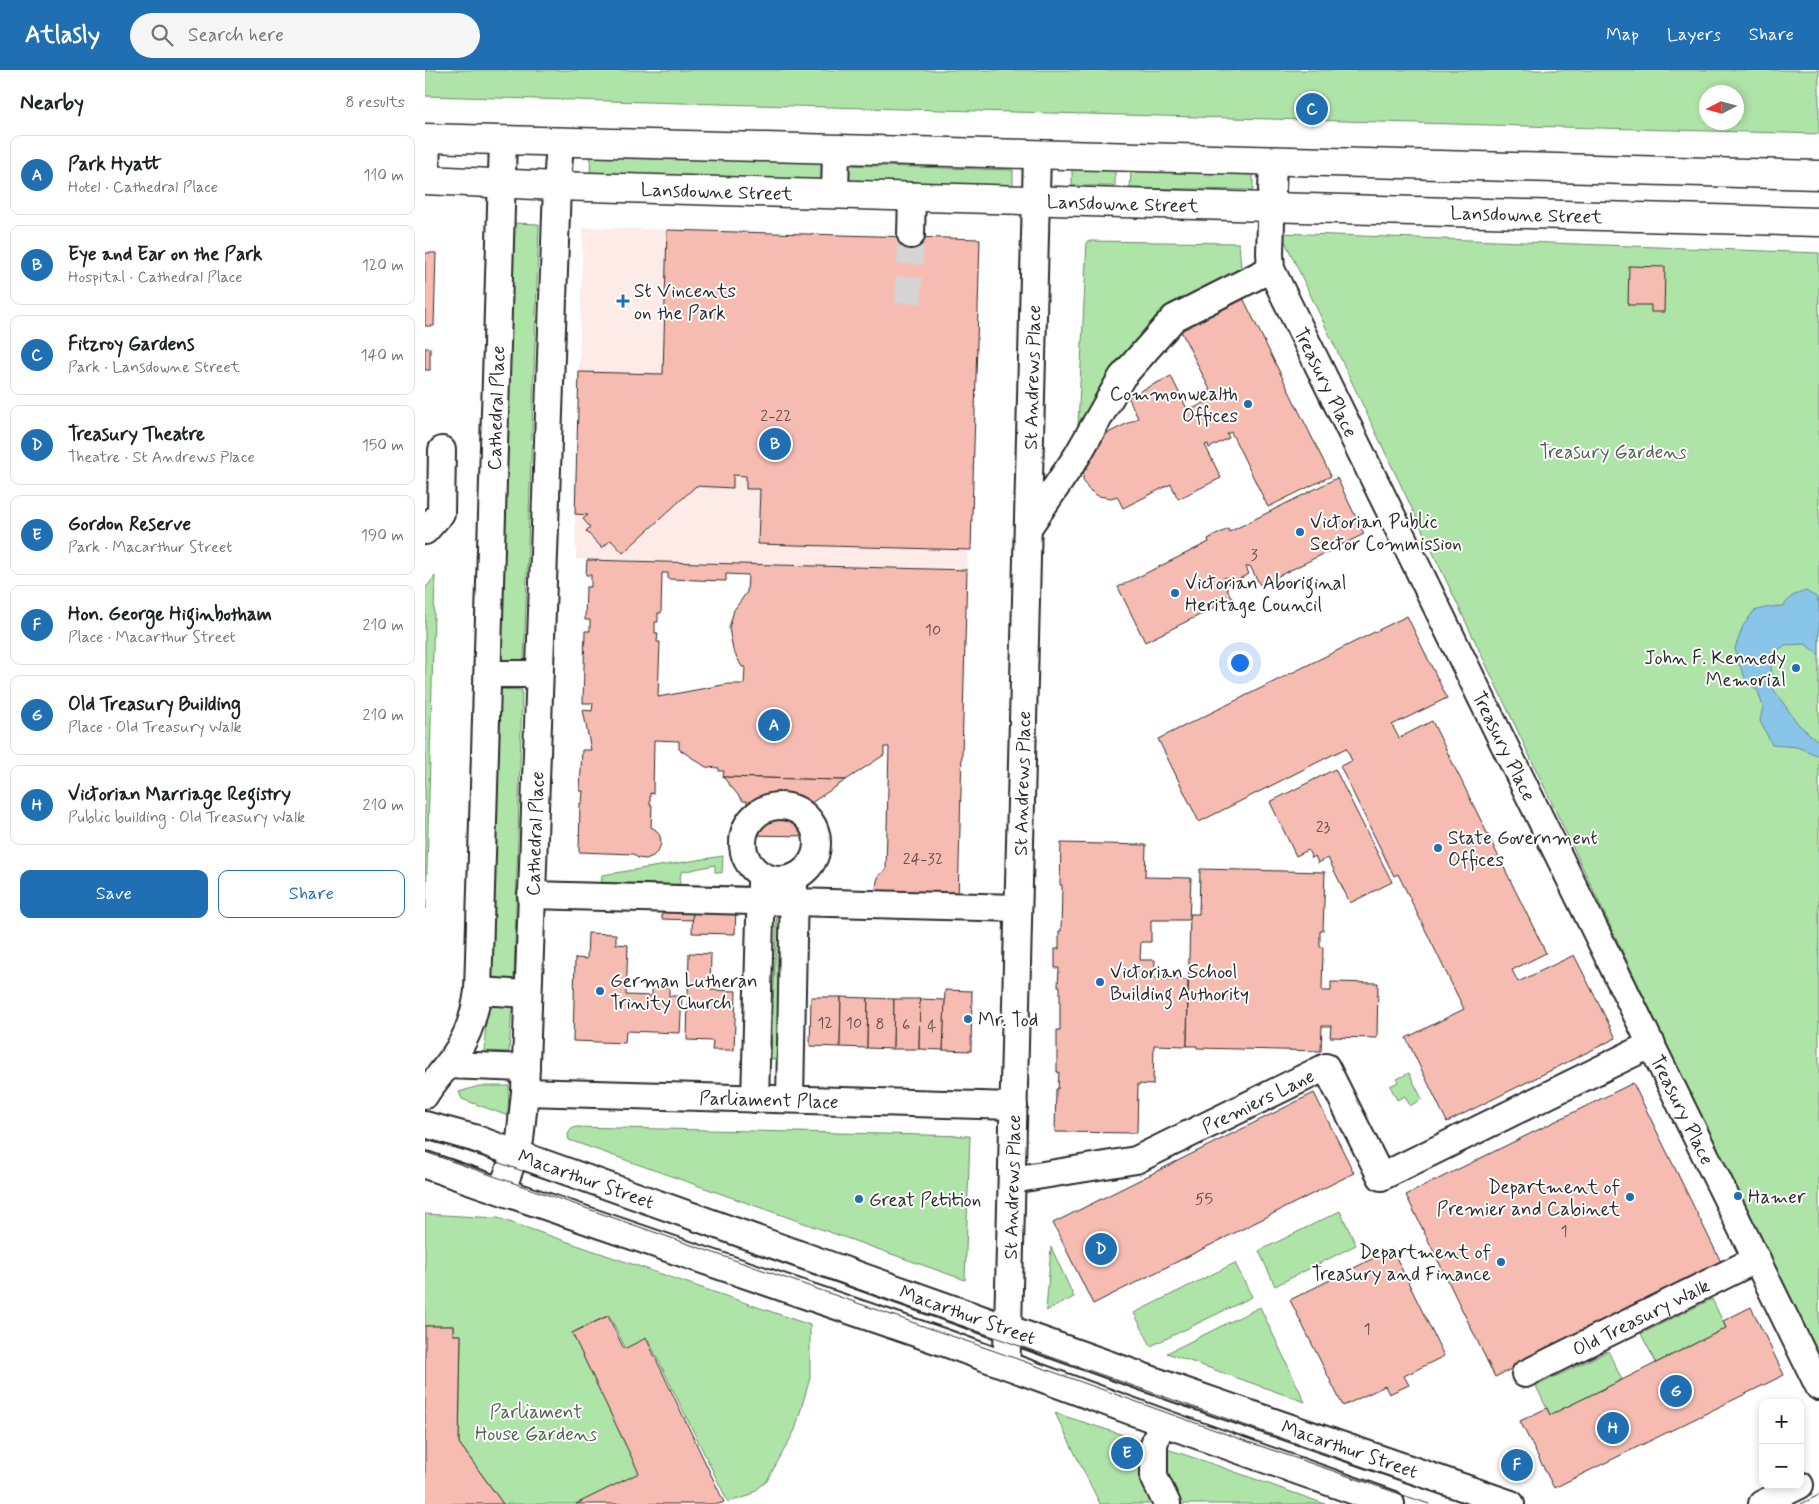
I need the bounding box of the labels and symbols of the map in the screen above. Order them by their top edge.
north arrow [1699,85,1744,130]
pin: C [1296,90,1328,128]
street label: Lansdowne Street [640,178,793,207]
street label: Lansdowne Street [1046,190,1199,219]
street label: Lansdowne Street [1450,201,1603,230]
place label: St Vincents on the Park [634,279,736,326]
marker: St Vincents on the Park [616,294,630,308]
street label: St Andrews Place [1019,305,1047,450]
street label: Treasury Place [1288,324,1363,442]
street label: Cathedral Place [482,345,511,471]
place label: Commonwealth Offices [1110,382,1238,429]
marker: Commonwealth Offices [1242,398,1254,410]
house number: 2-22 [760,406,792,427]
pin: B [759,425,791,463]
park label: Treasury Gardens [1539,440,1687,465]
place label: Victorian Public Sector Commission [1310,510,1462,557]
marker: Victorian Public Sector Commission [1294,526,1306,538]
house number: 3 [1250,545,1258,566]
place label: Victorian Aboriginal Heritage Council [1185,571,1347,619]
marker: Victorian Aboriginal Heritage Council [1169,587,1181,599]
house number: 10 [925,620,941,641]
place label: John F. Kennedy Memorial [1644,646,1786,693]
your location [1227,650,1253,676]
marker: John F. Kennedy Memorial [1790,662,1802,674]
street label: Treasury Place [1466,687,1541,806]
pin: A [758,706,790,744]
street label: St Andrews Place [1009,710,1037,856]
street label: Cathedral Place [521,771,550,896]
house number: 23 [1316,817,1331,838]
place label: State Government Offices [1448,826,1598,873]
marker: State Government Offices [1432,842,1444,854]
house number: 24-32 [903,849,943,870]
place label: Victorian School Building Authority [1110,960,1249,1010]
place label: German Lutheran Trinity Church [610,969,758,1016]
marker: Victorian School Building Authority [1094,976,1106,988]
marker: German Lutheran Trinity Church [594,985,606,997]
place label: Mr. Tod [978,1008,1038,1033]
house number: 12 [817,1013,833,1034]
house number: 10 [846,1013,862,1034]
marker: Mr. Tod [962,1013,974,1025]
house number: 8 [875,1014,885,1035]
house number: 6 [902,1015,910,1036]
house number: 4 [927,1016,937,1037]
street label: Treasury Place [1644,1051,1719,1169]
street label: Premiers Lane [1198,1064,1319,1140]
street label: Parliament Place [699,1086,839,1115]
street label: St Andrews Place [999,1114,1027,1260]
street label: Macarthur Street [514,1144,657,1215]
place label: Department of Premier and Cabinet [1437,1175,1620,1222]
place label: Hamer [1748,1185,1806,1210]
place label: Great Petition [869,1188,981,1213]
house number: 55 [1195,1189,1213,1210]
marker: Hamer [1732,1190,1744,1202]
marker: Department of Premier and Cabinet [1624,1191,1636,1203]
marker: Great Petition [853,1193,865,1205]
house number: 1 [1560,1221,1568,1242]
pin: D [1085,1230,1117,1268]
place label: Department of Treasury and Finance [1312,1240,1491,1287]
marker: Department of Treasury and Finance [1495,1256,1507,1268]
street label: Old Treasury Walk [1569,1273,1714,1363]
street label: Macarthur Street [896,1280,1039,1351]
house number: 1 [1363,1319,1371,1340]
pin: G [1660,1372,1692,1410]
park label: Parliament House Gardens [475,1400,598,1447]
pin: H [1597,1409,1629,1447]
street label: Macarthur Street [1278,1415,1421,1485]
pin: E [1111,1434,1143,1472]
pin: F [1501,1446,1533,1484]

